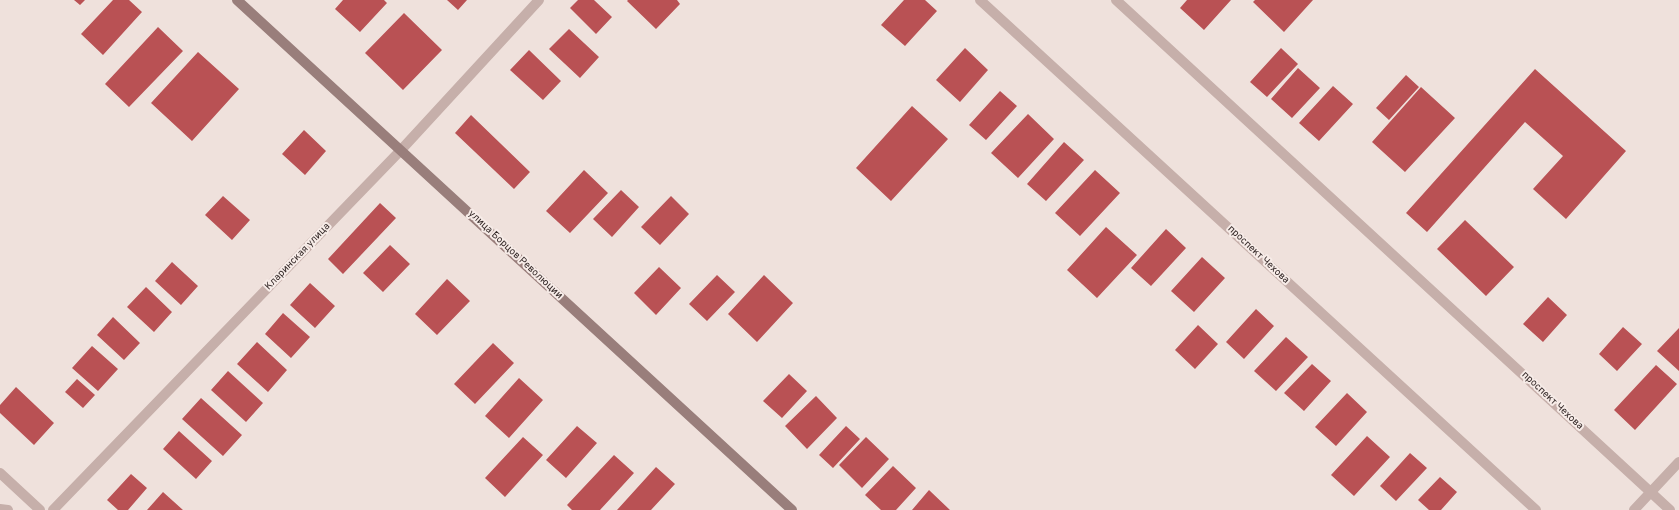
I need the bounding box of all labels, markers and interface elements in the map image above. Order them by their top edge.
street label: улица Борцов Революции [465,208,565,302]
street label: Кларинская улица [263,221,333,293]
street label: проспект Чехова [1225,223,1291,287]
street label: проспект Чехова [1519,369,1585,433]

